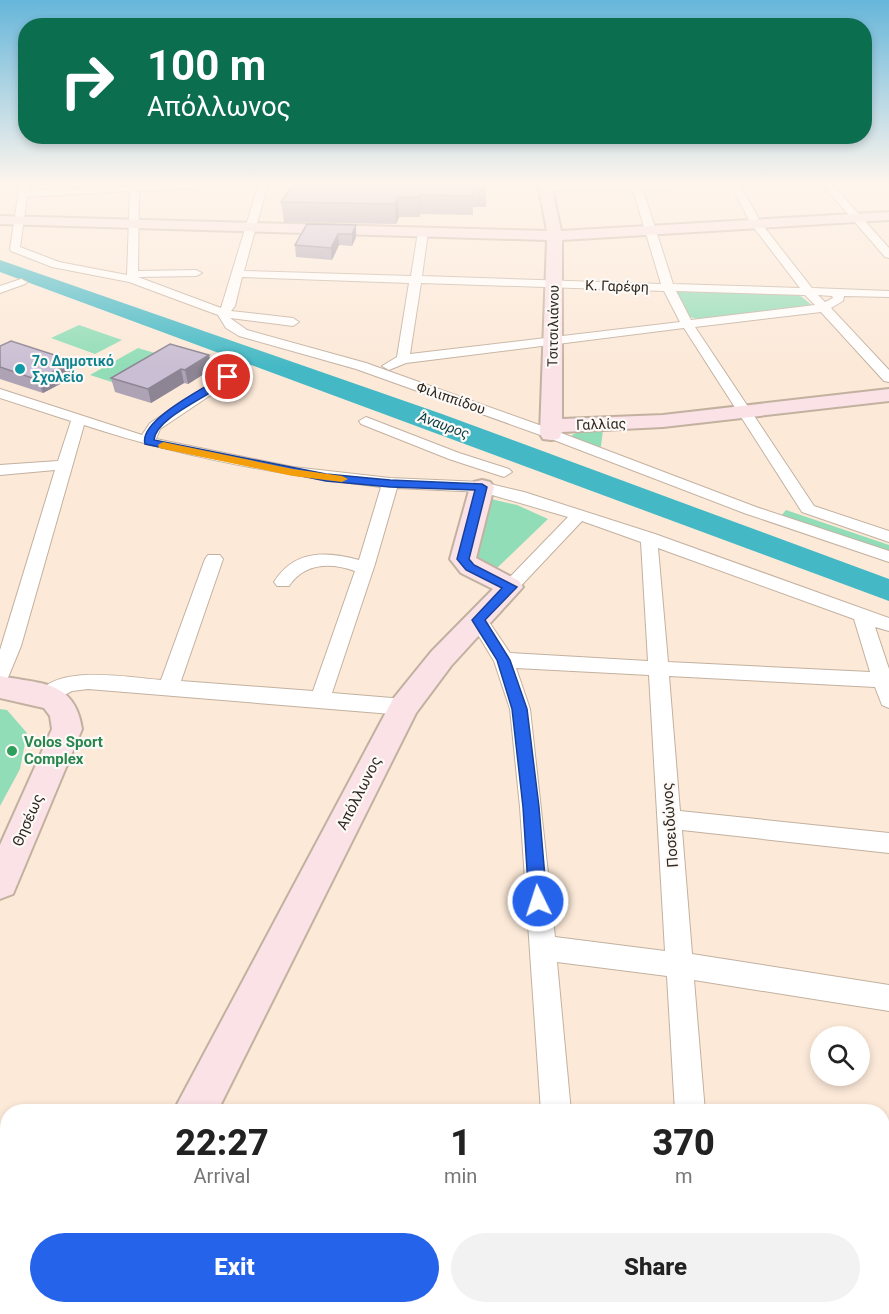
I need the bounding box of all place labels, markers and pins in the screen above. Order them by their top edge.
pin [202,351,253,402]
place label: 7ο Δημοτικό Σχολείο [32,353,114,386]
marker: 7ο Δημοτικό Σχολείο [13,362,27,376]
place label: Volos Sport Complex [24,733,103,768]
marker: Volos Sport Complex [5,744,19,758]

